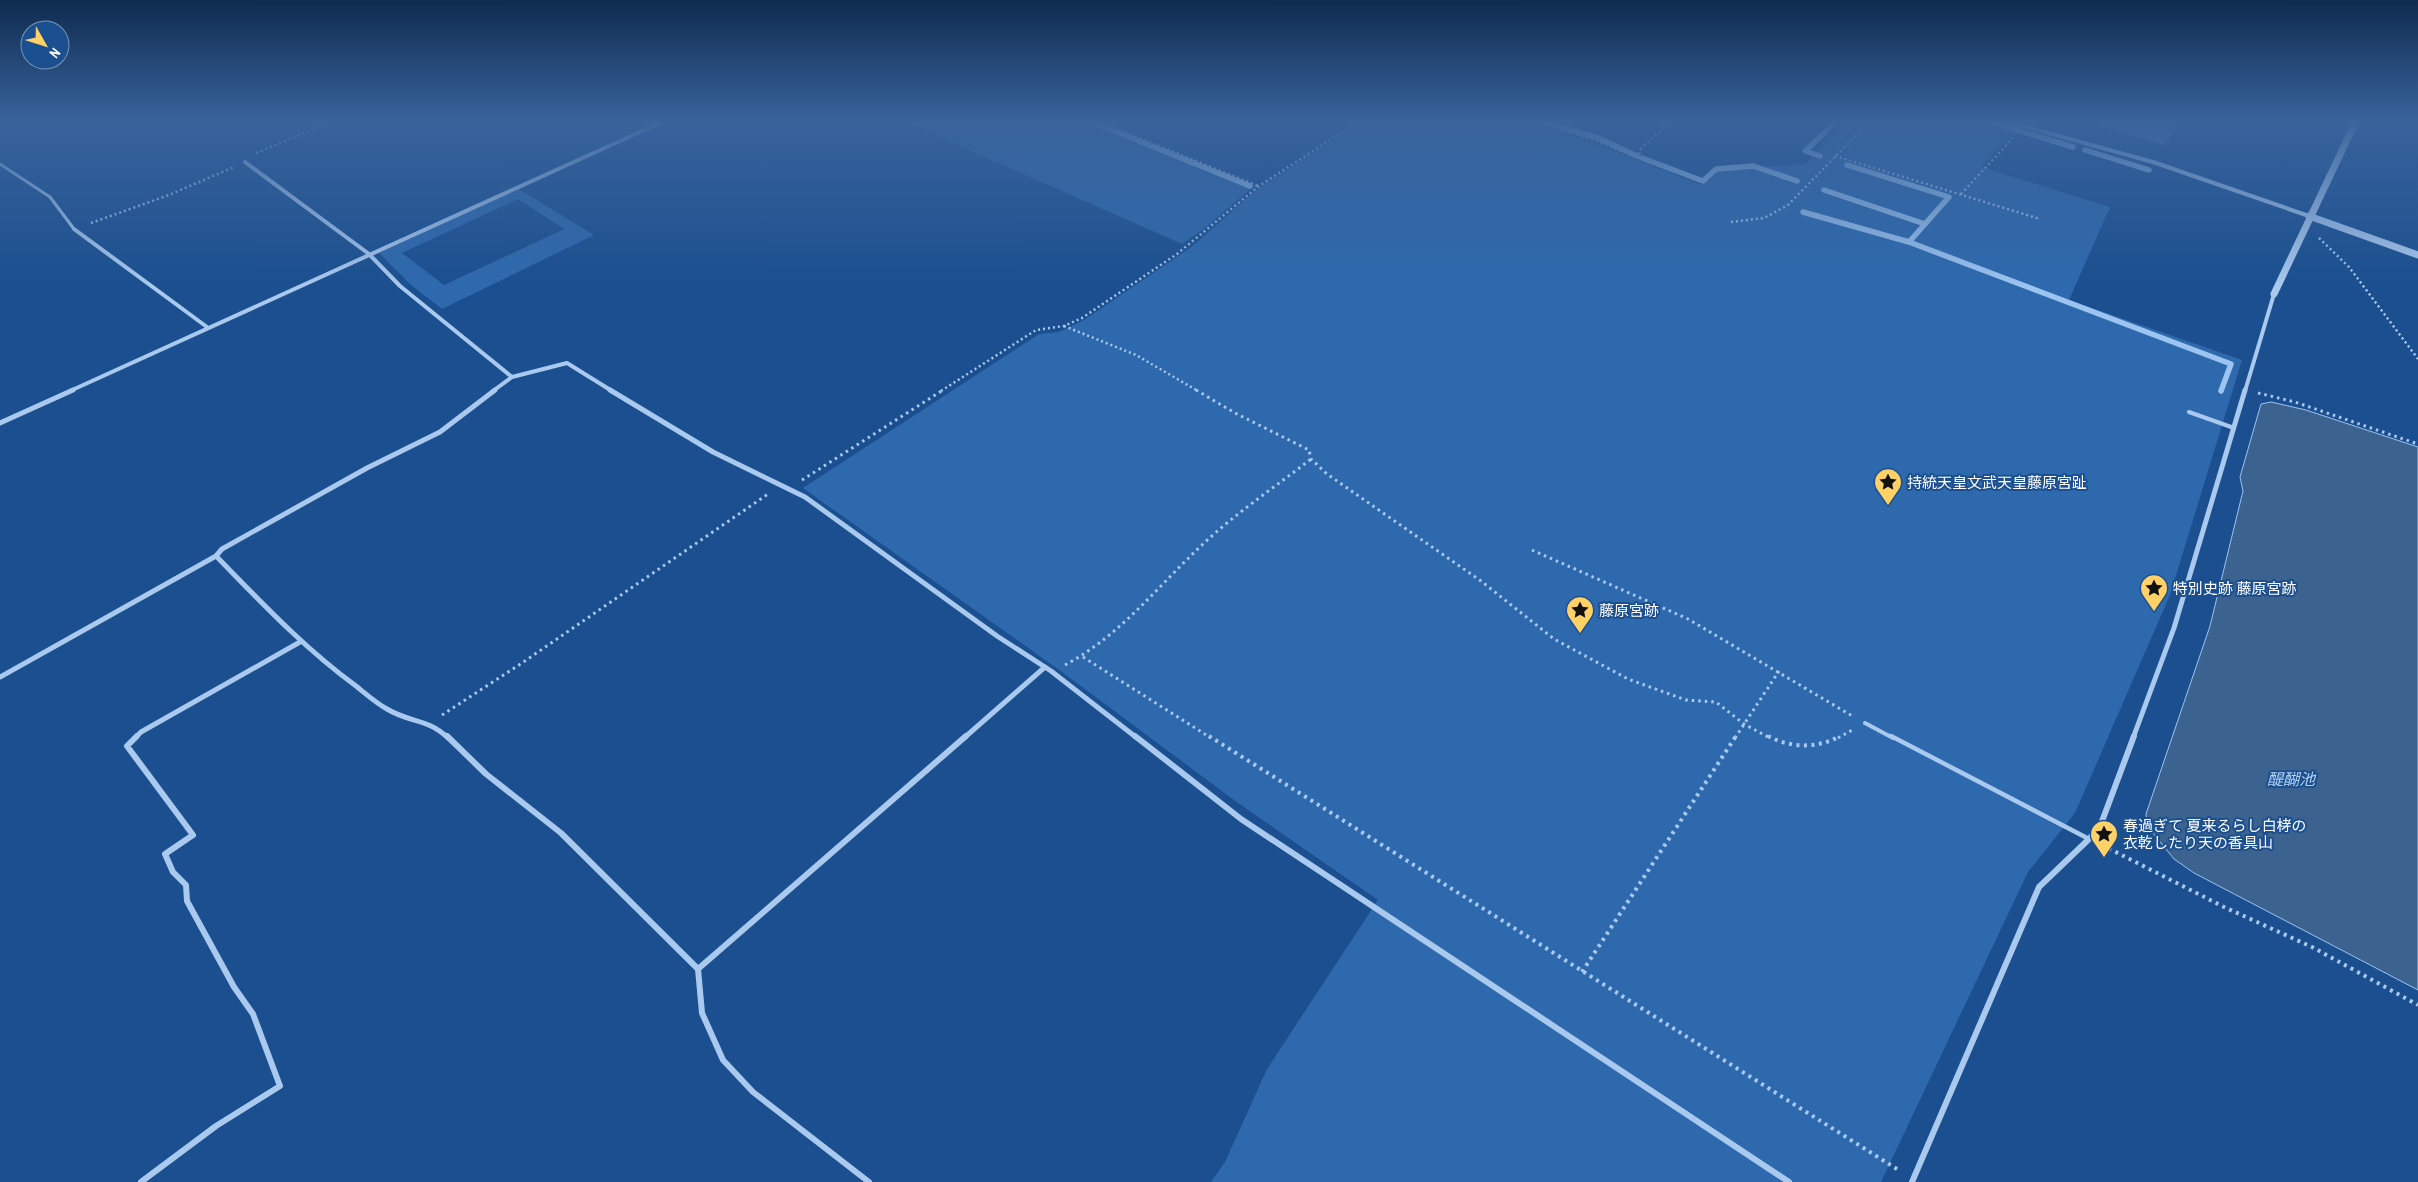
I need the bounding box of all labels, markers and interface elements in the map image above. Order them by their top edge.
north arrow [20,20,70,70]
text: N [45,44,65,62]
place icon: 持統天皇文武天皇藤原宮趾 [1873,467,1903,506]
place label: 持統天皇文武天皇藤原宮趾 [1907,472,2087,493]
place icon: 特別史跡 藤原宮跡 [2139,573,2169,612]
place label: 特別史跡 藤原宮跡 [2173,578,2296,599]
place icon: 藤原宮跡 [1565,595,1595,634]
place label: 藤原宮跡 [1599,600,1659,621]
water label: 醍醐池 [2267,768,2317,790]
place label: 春過ぎて 夏来るらし白𣑥の 衣乾したり天の香具山 [2123,815,2306,853]
place icon: 春過ぎて 夏来るらし白𣑥の 衣乾したり天の香具山 [2089,819,2119,858]

